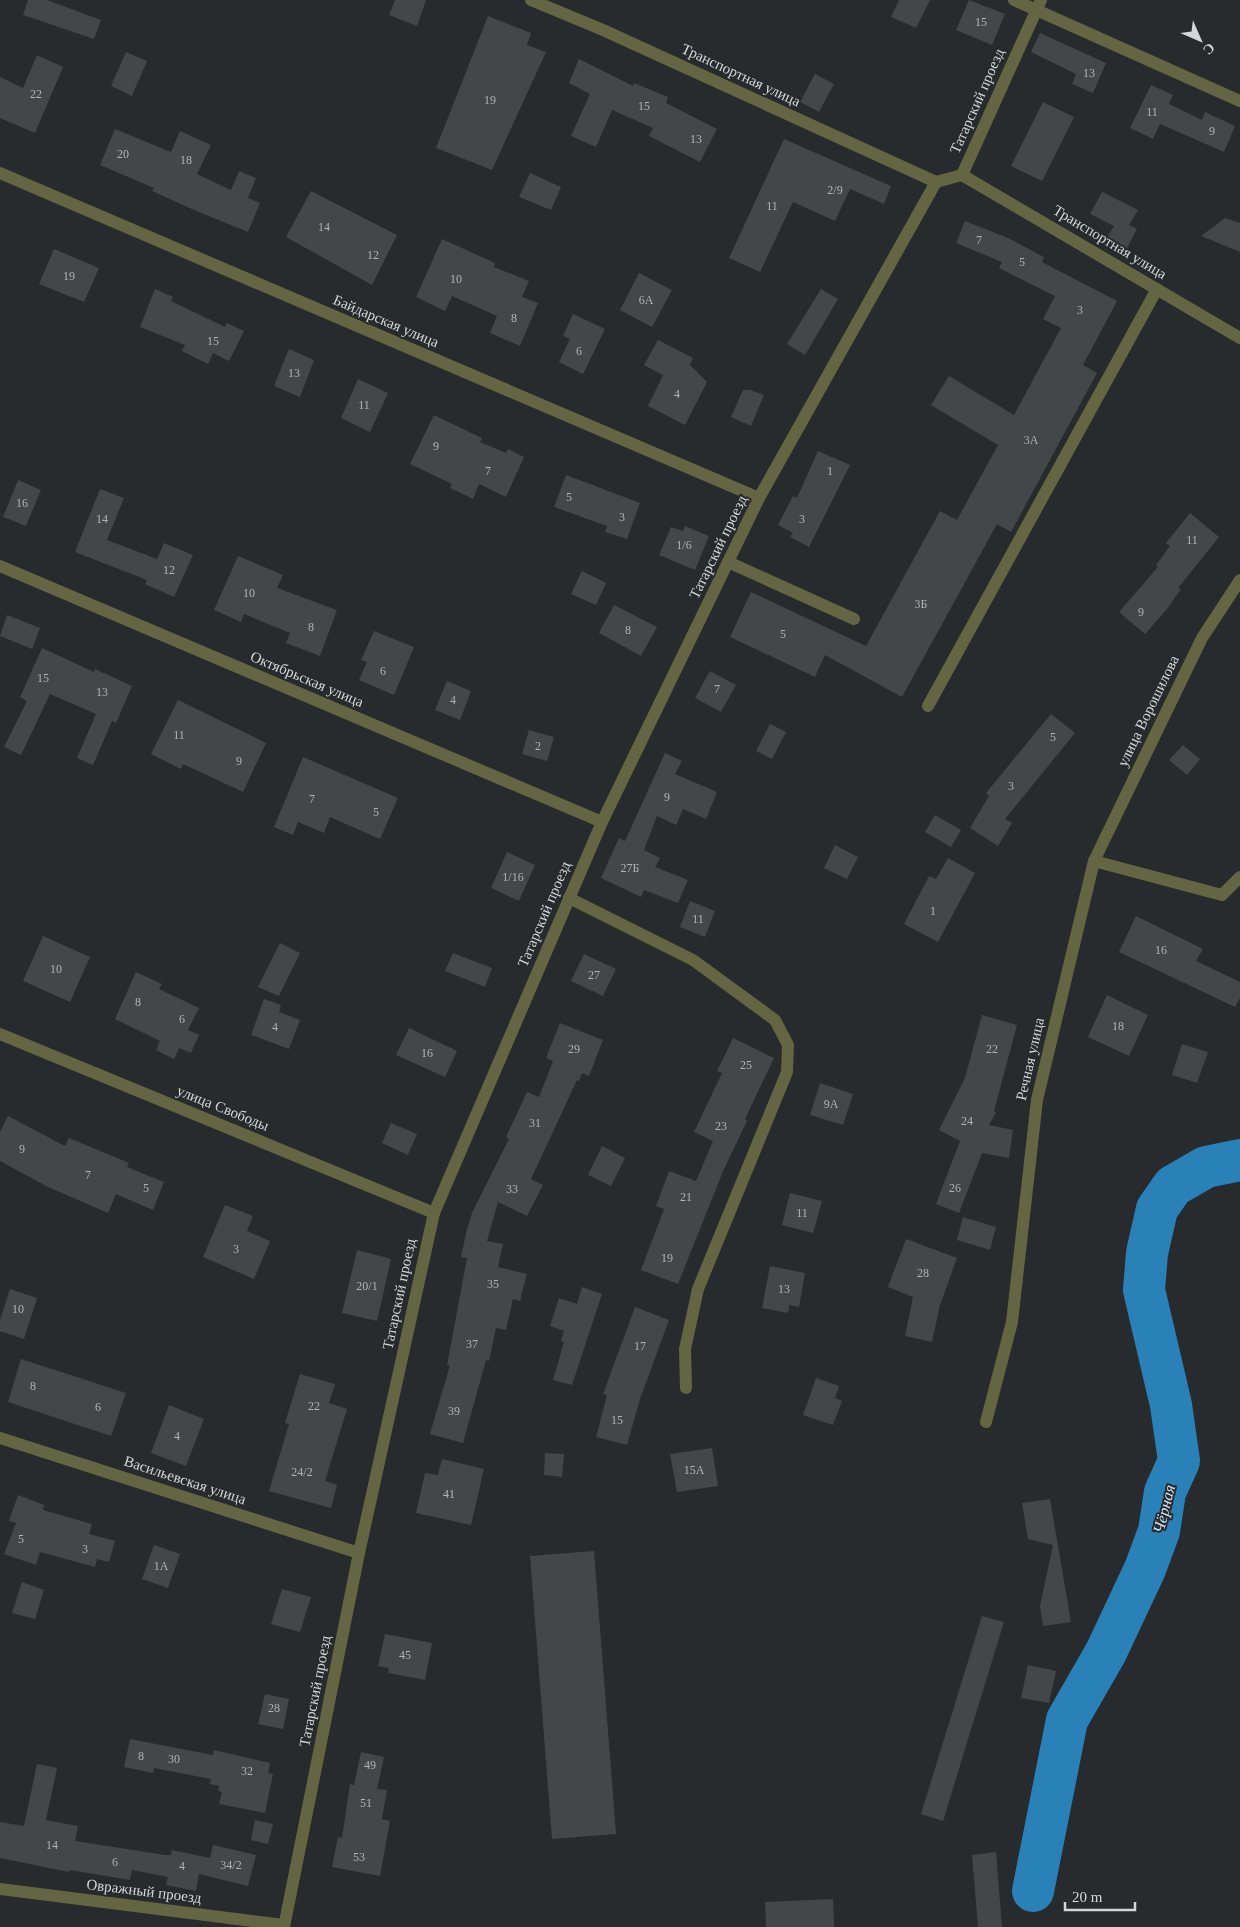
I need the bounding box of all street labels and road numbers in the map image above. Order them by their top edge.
street label: Транспортная улица [679,40,803,110]
street label: Татарский проезд [947,46,1007,156]
street label: Транспортная улица [1051,202,1170,282]
street label: Байдарская улица [331,292,442,351]
street label: Татарский проезд [686,492,750,601]
street label: Октябрьская улица [248,648,366,710]
street label: улица Ворошилова [1114,653,1182,769]
street label: Татарский проезд [515,859,574,969]
street label: Речная улица [1013,1016,1047,1102]
street label: улица Свободы [175,1082,271,1134]
street label: Татарский проезд [379,1237,419,1351]
street label: Васильевская улица [122,1453,248,1507]
street label: Татарский проезд [296,1634,334,1748]
street label: Овражный проезд [86,1876,203,1906]

